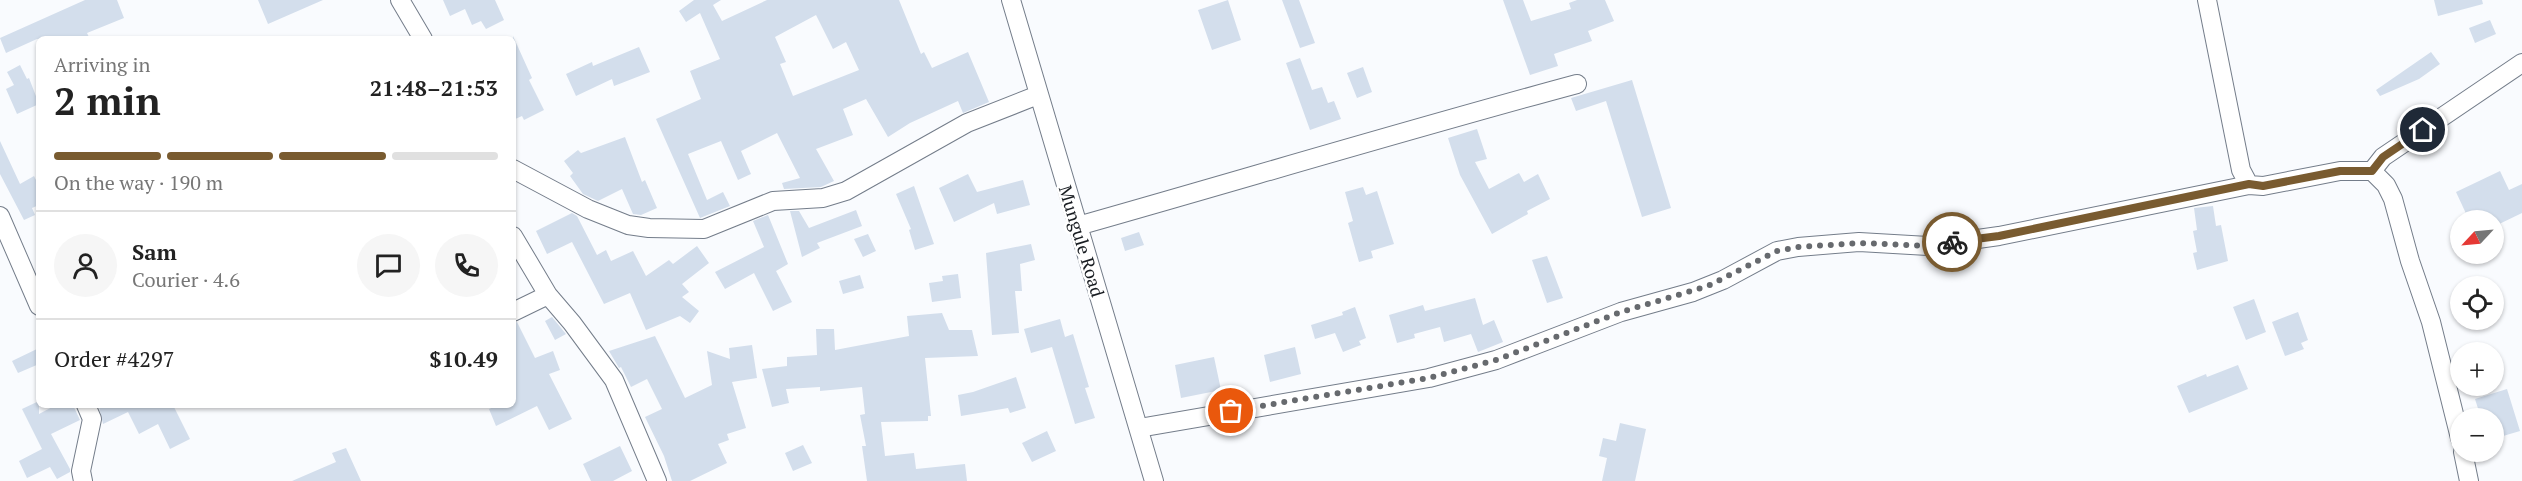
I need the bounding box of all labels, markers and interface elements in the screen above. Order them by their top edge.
text: Arriving in [54,51,150,78]
text: 21:48–21:53 [370,73,498,102]
text: 2 min [54,74,161,126]
pin [2397,104,2448,155]
icon: home [2406,113,2439,146]
text: On the way · 190 m [54,169,223,196]
street label: Mungule Road [1054,182,1110,300]
north arrow [2450,210,2504,264]
map controls [2450,210,2504,462]
courier [1922,212,1982,272]
icon: bike [1936,226,1969,259]
button: person [54,234,117,297]
button: chat [357,234,420,297]
button: phone [435,234,498,297]
text: Sam [132,237,177,266]
text: Courier · 4.6 [132,266,240,293]
button: locate [2450,276,2504,330]
button: + [2450,342,2504,396]
text: Order #4297 [54,344,174,373]
text: $10.49 [429,344,498,373]
pin [1205,385,1256,436]
icon: bag [1214,394,1247,427]
button: − [2450,408,2504,462]

